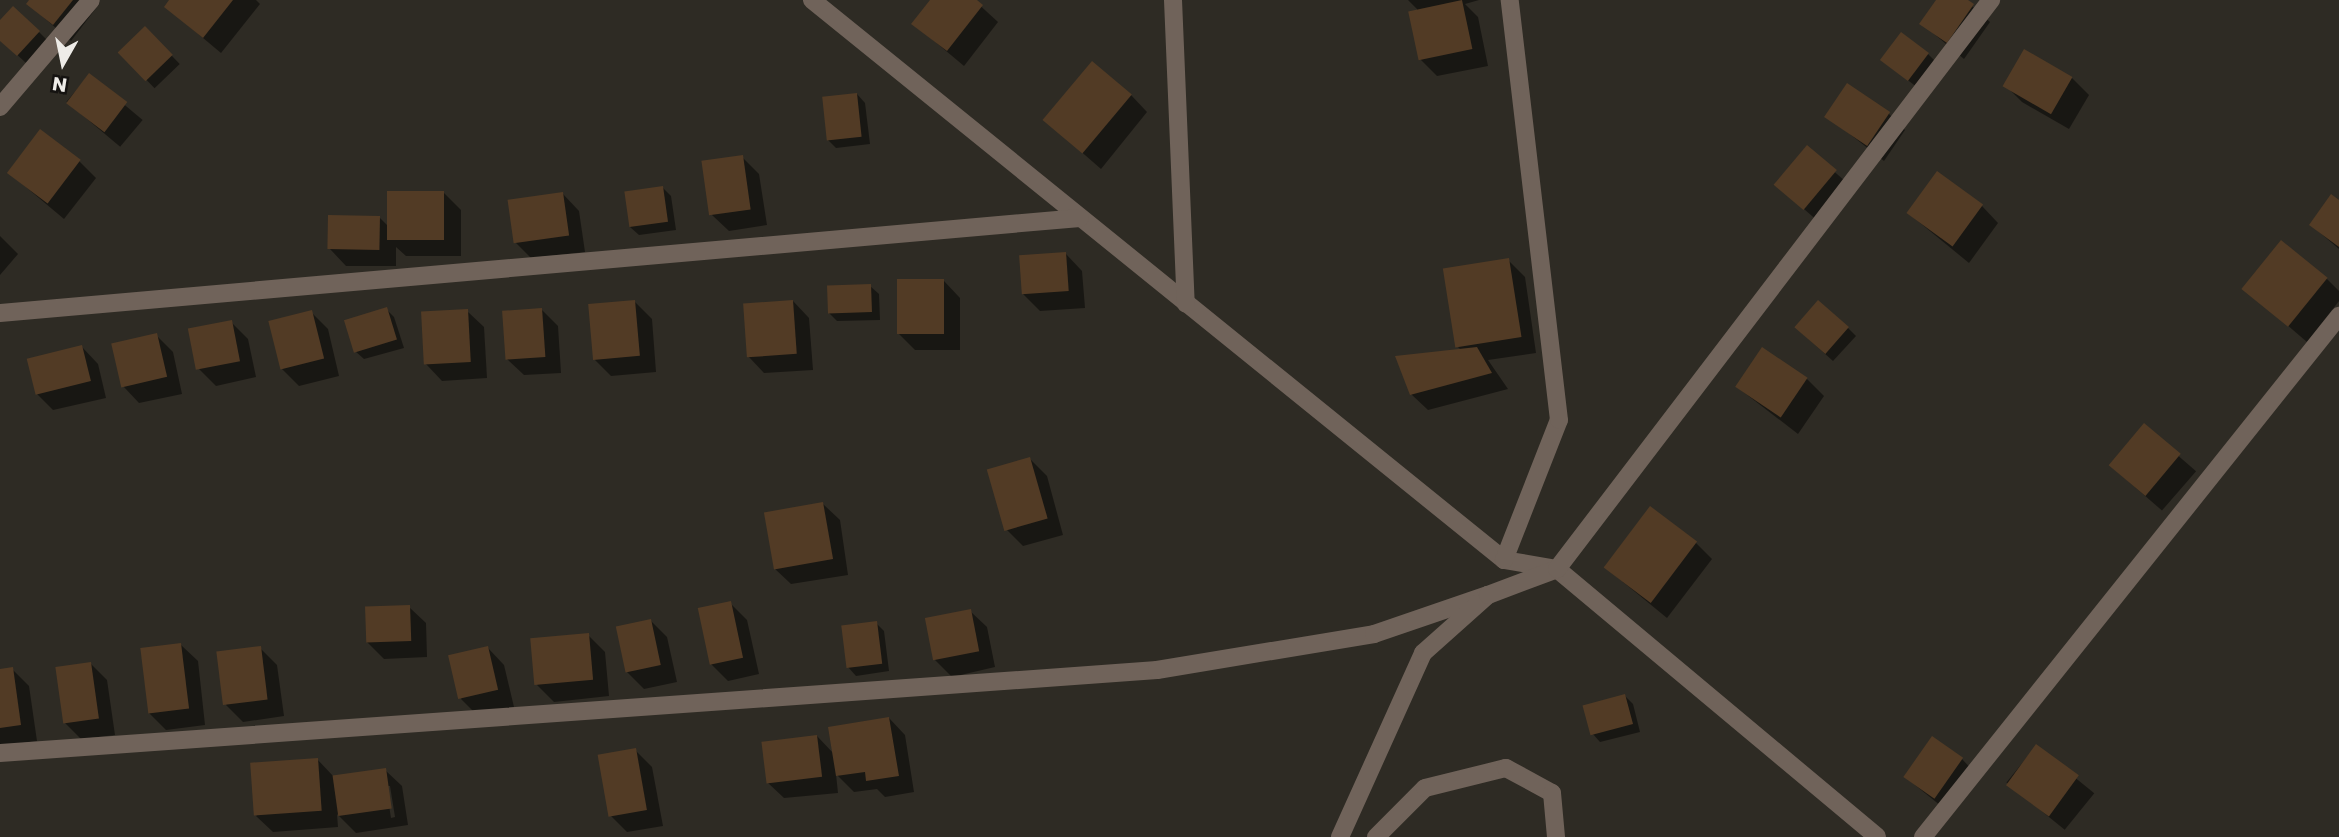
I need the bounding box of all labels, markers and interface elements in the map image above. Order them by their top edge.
north arrow [28,28,98,98]
text: N [50,70,69,99]

